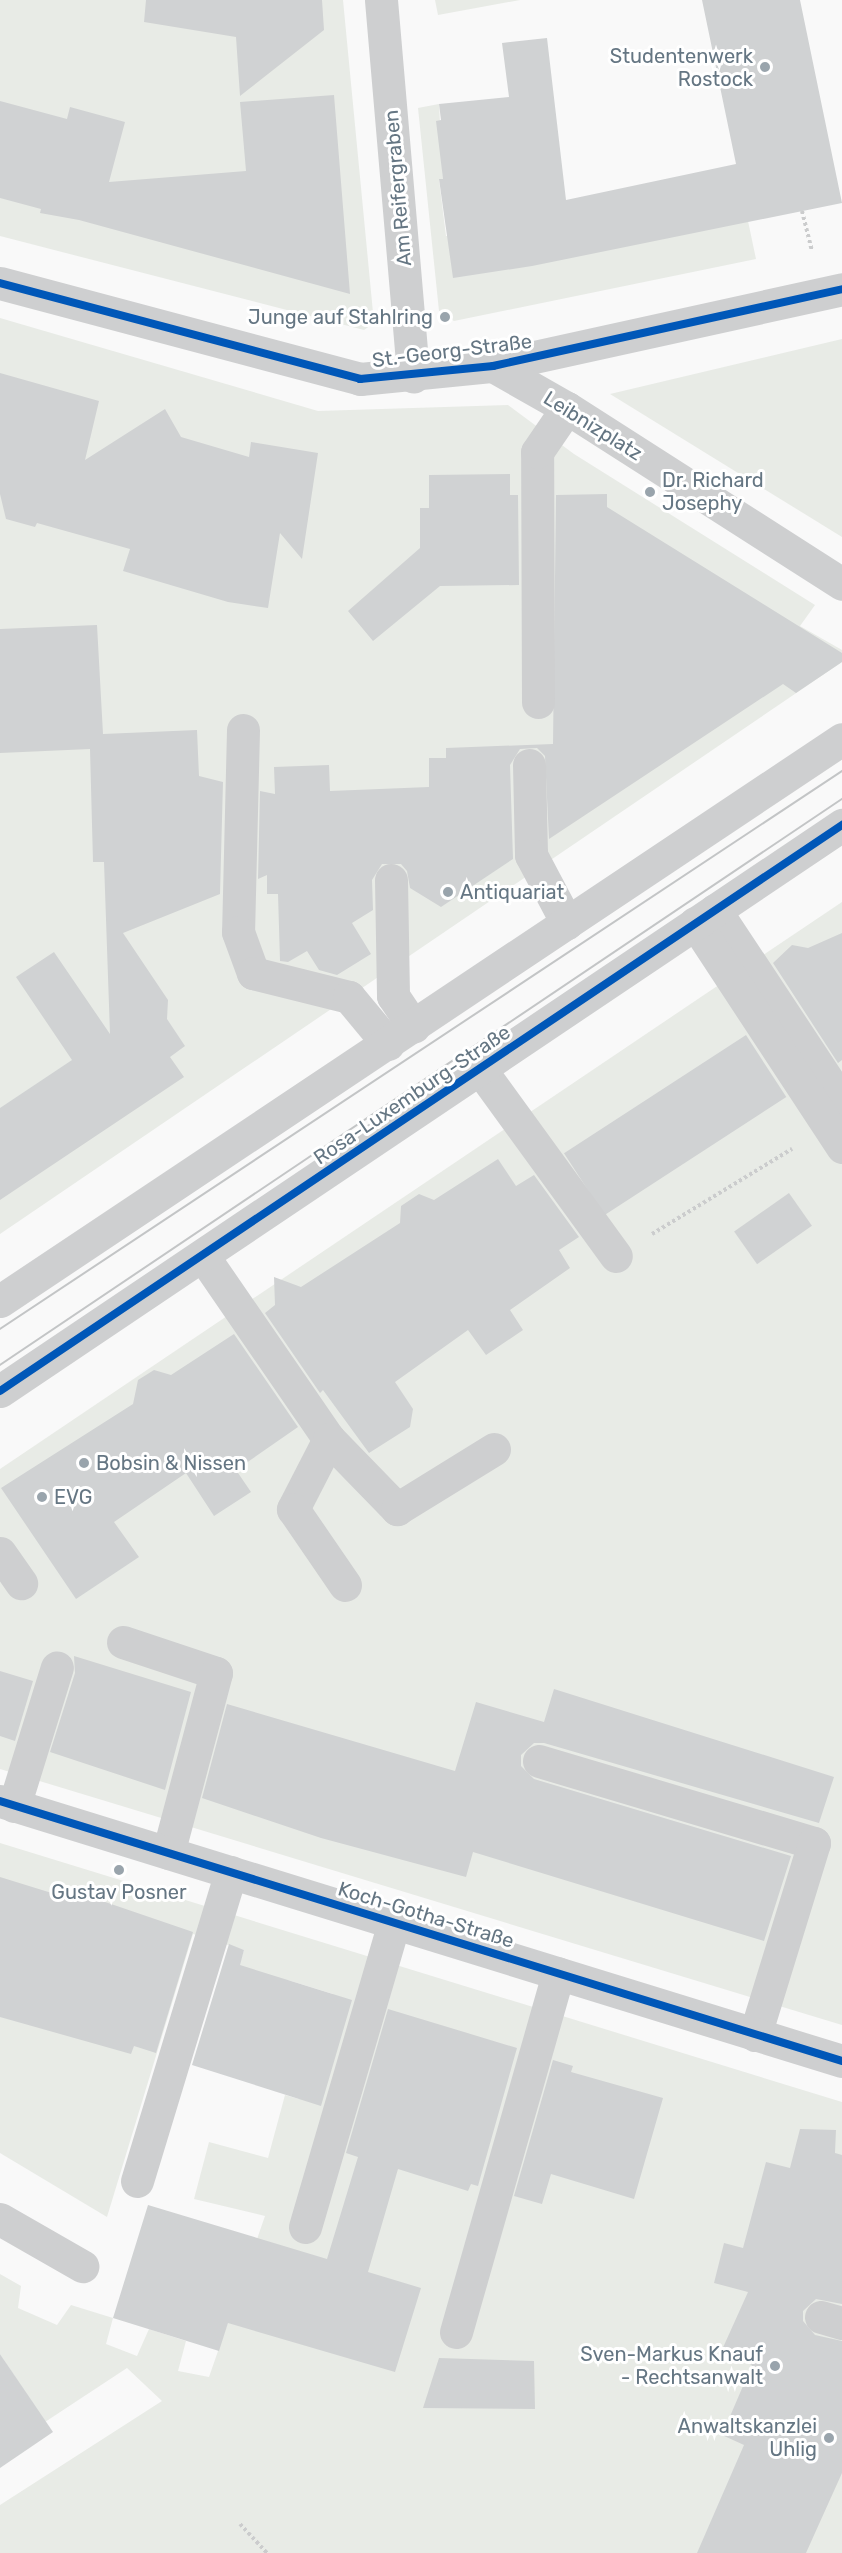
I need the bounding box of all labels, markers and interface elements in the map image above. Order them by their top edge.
place label: Studentenwerk Rostock [610,44,753,91]
marker: Studentenwerk Rostock [758,60,772,74]
street label: Am Reifergraben [379,109,417,267]
place label: Junge auf Stahlring [248,305,433,329]
marker: Junge auf Stahlring [438,310,452,324]
street label: St.-Georg-Straße [371,329,533,373]
street label: Leibnizplatz [539,386,647,466]
place label: Dr. Richard Josephy [662,468,764,515]
marker: Dr. Richard Josephy [643,485,657,499]
place label: Antiquariat [460,880,564,904]
marker: Antiquariat [441,885,455,899]
street label: Rosa-Luxemburg-Straße [309,1020,515,1170]
place label: Bobsin & Nissen [96,1451,246,1475]
marker: Bobsin & Nissen [77,1456,91,1470]
place label: EVG [54,1485,92,1509]
marker: EVG [35,1490,49,1504]
marker: Gustav Posner [112,1863,126,1877]
street label: Koch-Gotha-Straße [335,1877,517,1953]
place label: Gustav Posner [51,1880,187,1904]
place label: Sven-Markus Knauf - Rechtsanwalt [580,2342,763,2389]
marker: Sven-Markus Knauf - Rechtsanwalt [768,2359,782,2373]
place label: Anwaltskanzlei Uhlig [678,2414,817,2461]
marker: Anwaltskanzlei Uhlig [822,2431,836,2445]

